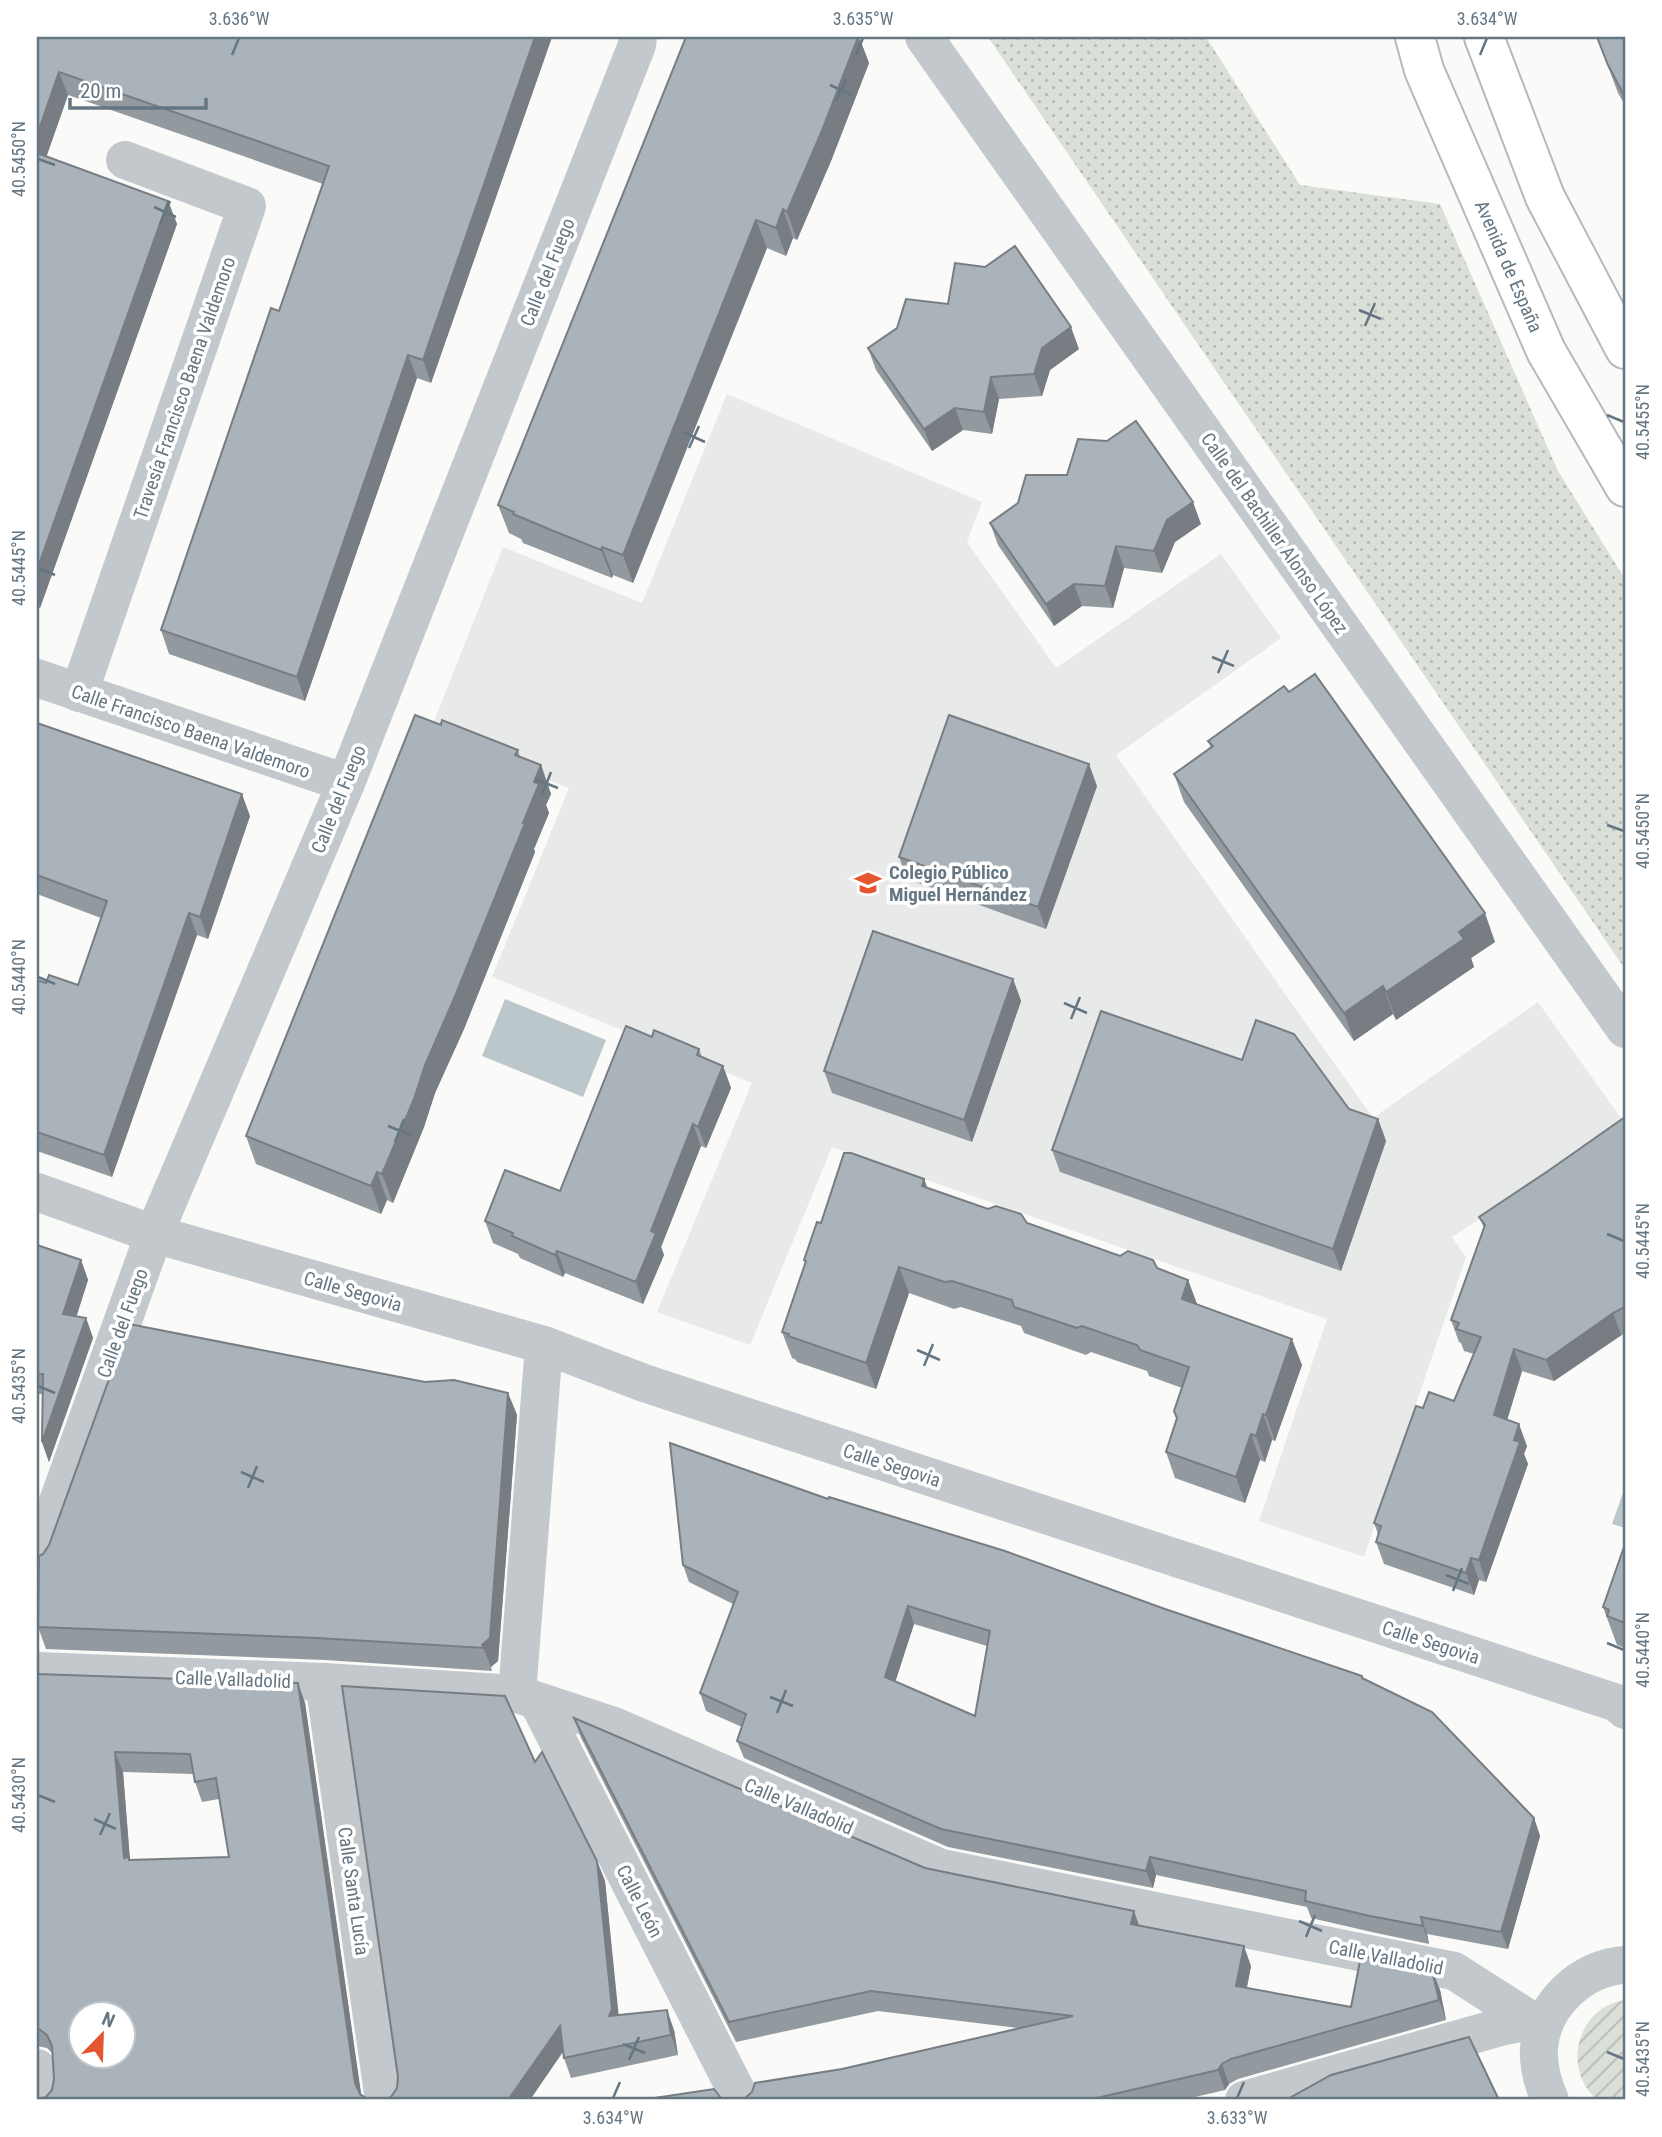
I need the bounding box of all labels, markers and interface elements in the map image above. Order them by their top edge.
text: 3.636°W [209,8,270,29]
text: 3.635°W [833,8,894,29]
text: 3.634°W [1457,8,1518,29]
scale bar [70,66,206,110]
text: 20 m [80,79,121,103]
text: 40.5450°N [8,121,29,197]
street label: Avenida de España [1470,197,1547,336]
street label: Calle del Fuego [515,215,580,330]
street label: Travesía Francisco Baena Valdemoro [129,254,240,522]
text: 40.5455°N [1632,384,1653,460]
street label: Calle del Bachiller Alonso López [1196,428,1353,638]
text: 40.5445°N [8,530,29,606]
street label: Calle Francisco Baena Valdemoro [68,680,313,783]
street label: Calle del Fuego [306,742,371,857]
text: 40.5450°N [1632,793,1653,869]
place label: Colegio Público Miguel Hernández [889,861,1027,906]
school or university icon: Colegio Público Miguel Hernández [853,868,883,898]
text: 40.5440°N [8,939,29,1015]
text: 40.5445°N [1632,1203,1653,1279]
street label: Calle del Fuego [92,1265,153,1381]
street label: Calle Segovia [301,1267,405,1316]
text: 40.5435°N [8,1348,29,1424]
street label: Calle Segovia [840,1439,943,1492]
text: 40.5440°N [1632,1612,1653,1688]
street label: Calle Segovia [1379,1616,1482,1669]
street label: Calle Valladolid [175,1666,291,1693]
text: 40.5430°N [8,1757,29,1833]
street label: Calle Valladolid [741,1773,857,1840]
street label: Calle Santa Lucía [333,1825,374,1957]
street label: Calle León [611,1861,668,1941]
street label: Calle Valladolid [1327,1935,1445,1980]
north arrow [66,2000,136,2070]
text: N [99,2007,118,2033]
text: 40.5435°N [1632,2021,1653,2097]
text: 3.634°W [583,2107,644,2128]
text: 3.633°W [1207,2107,1268,2128]

